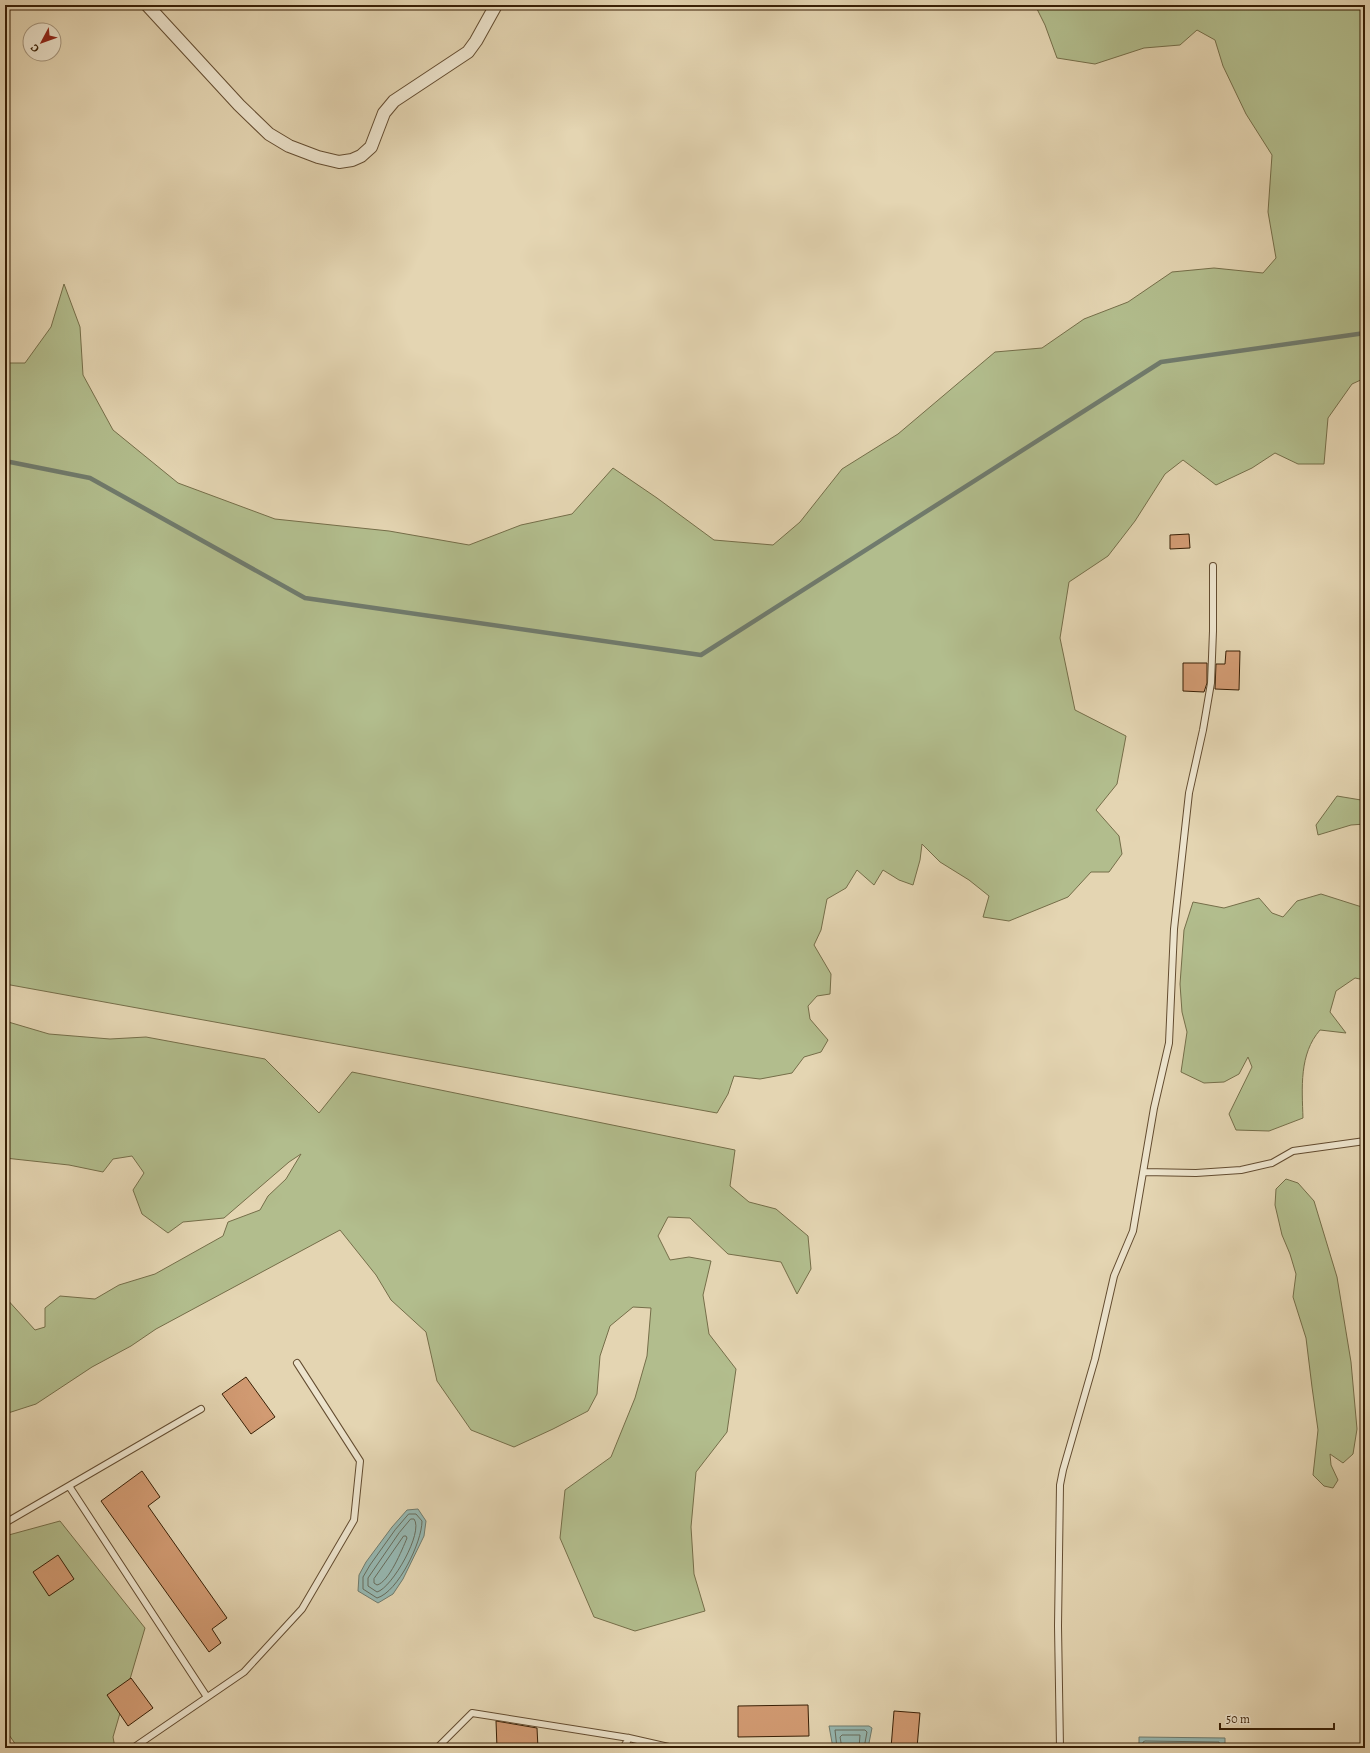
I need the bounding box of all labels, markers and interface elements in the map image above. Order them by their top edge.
north arrow [22,22,62,62]
text: С [27,41,43,56]
scale bar [1220,1705,1334,1731]
text: 50 m [1226,1711,1250,1727]

